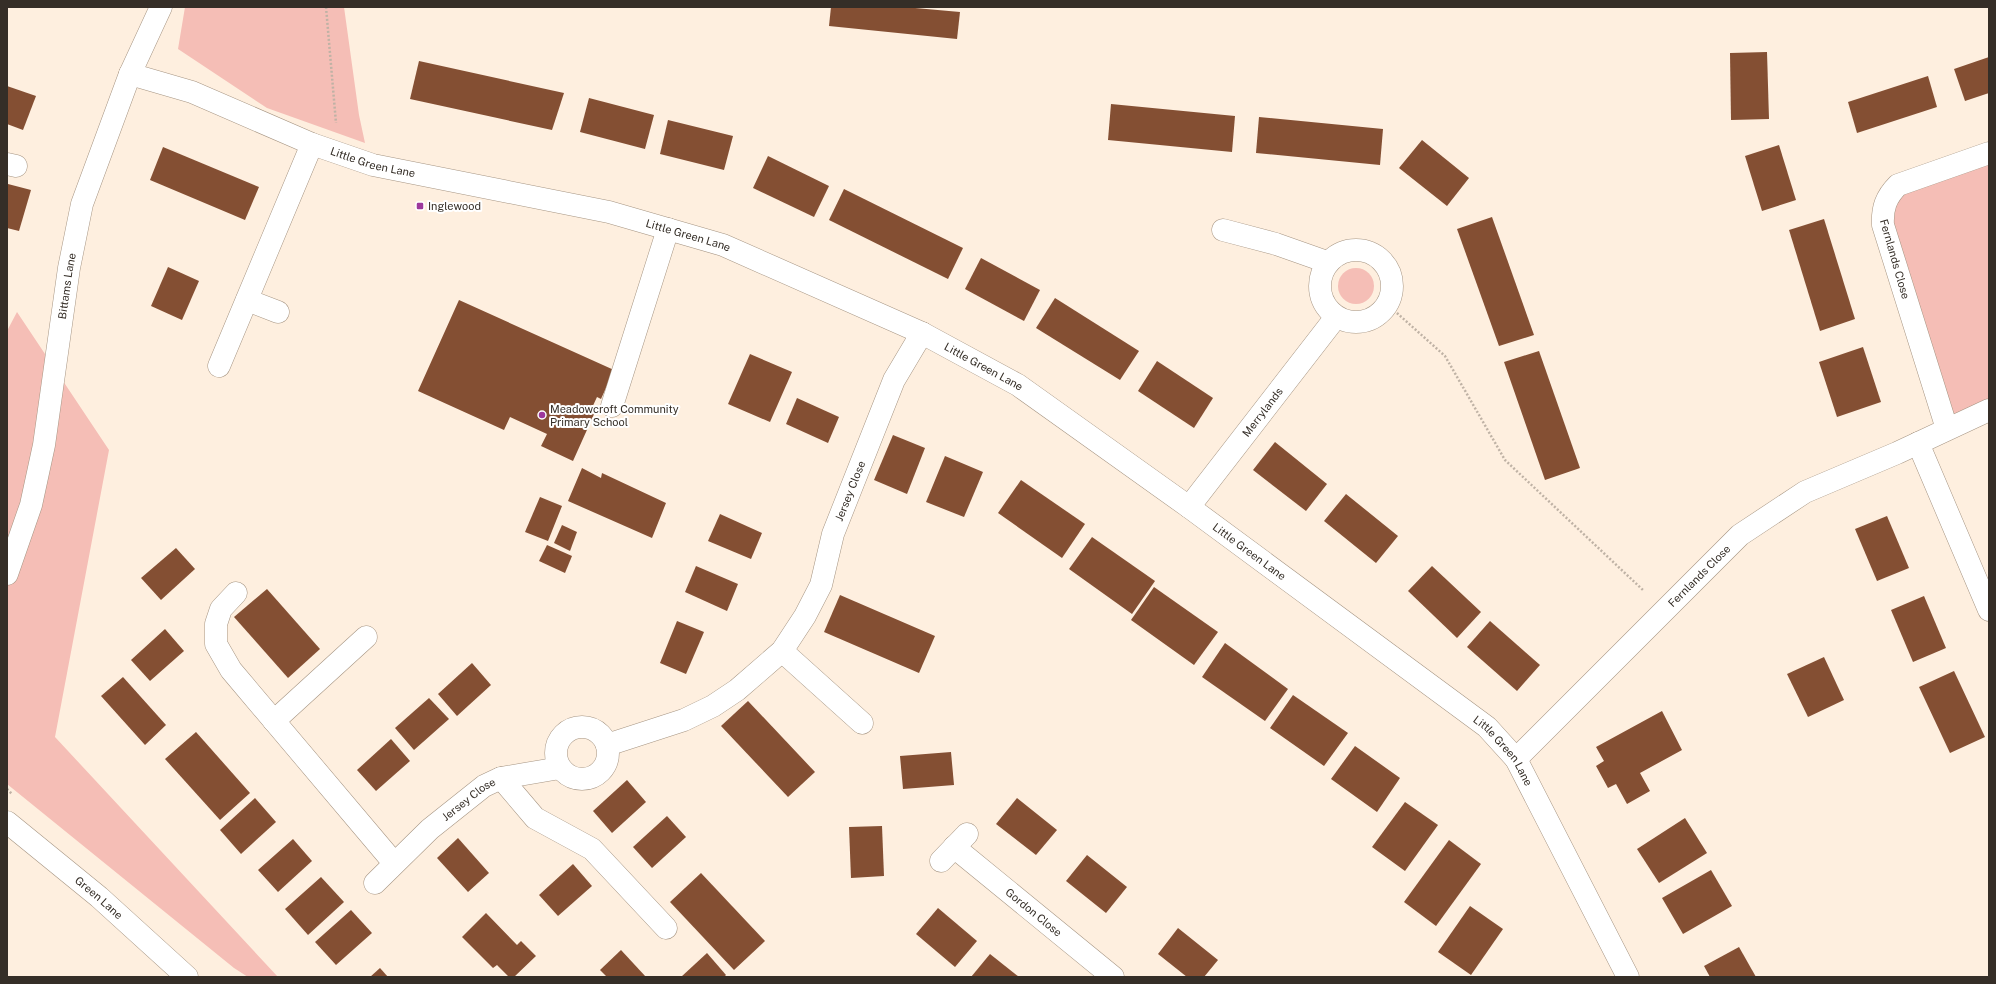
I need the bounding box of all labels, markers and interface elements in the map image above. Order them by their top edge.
street label: Little Green Lane [329,145,416,179]
place label: Inglewood [428,200,481,212]
marker: Inglewood [415,201,425,211]
street label: Little Green Lane [644,217,732,254]
street label: Fernlands Close [1878,218,1912,300]
street label: Bittams Lane [56,252,78,320]
street label: Little Green Lane [942,340,1025,393]
street label: Merrylands [1240,385,1285,439]
place label: Meadowcroft Community Primary School [550,403,679,428]
marker: Meadowcroft Community Primary School [537,410,547,420]
street label: Jersey Close [833,459,867,523]
street label: Little Green Lane [1210,521,1288,582]
street label: Fernlands Close [1666,542,1733,609]
street label: Little Green Lane [1471,713,1535,788]
street label: Jersey Close [440,776,497,823]
street label: Green Lane [73,874,125,921]
street label: Gordon Close [1003,886,1064,939]

